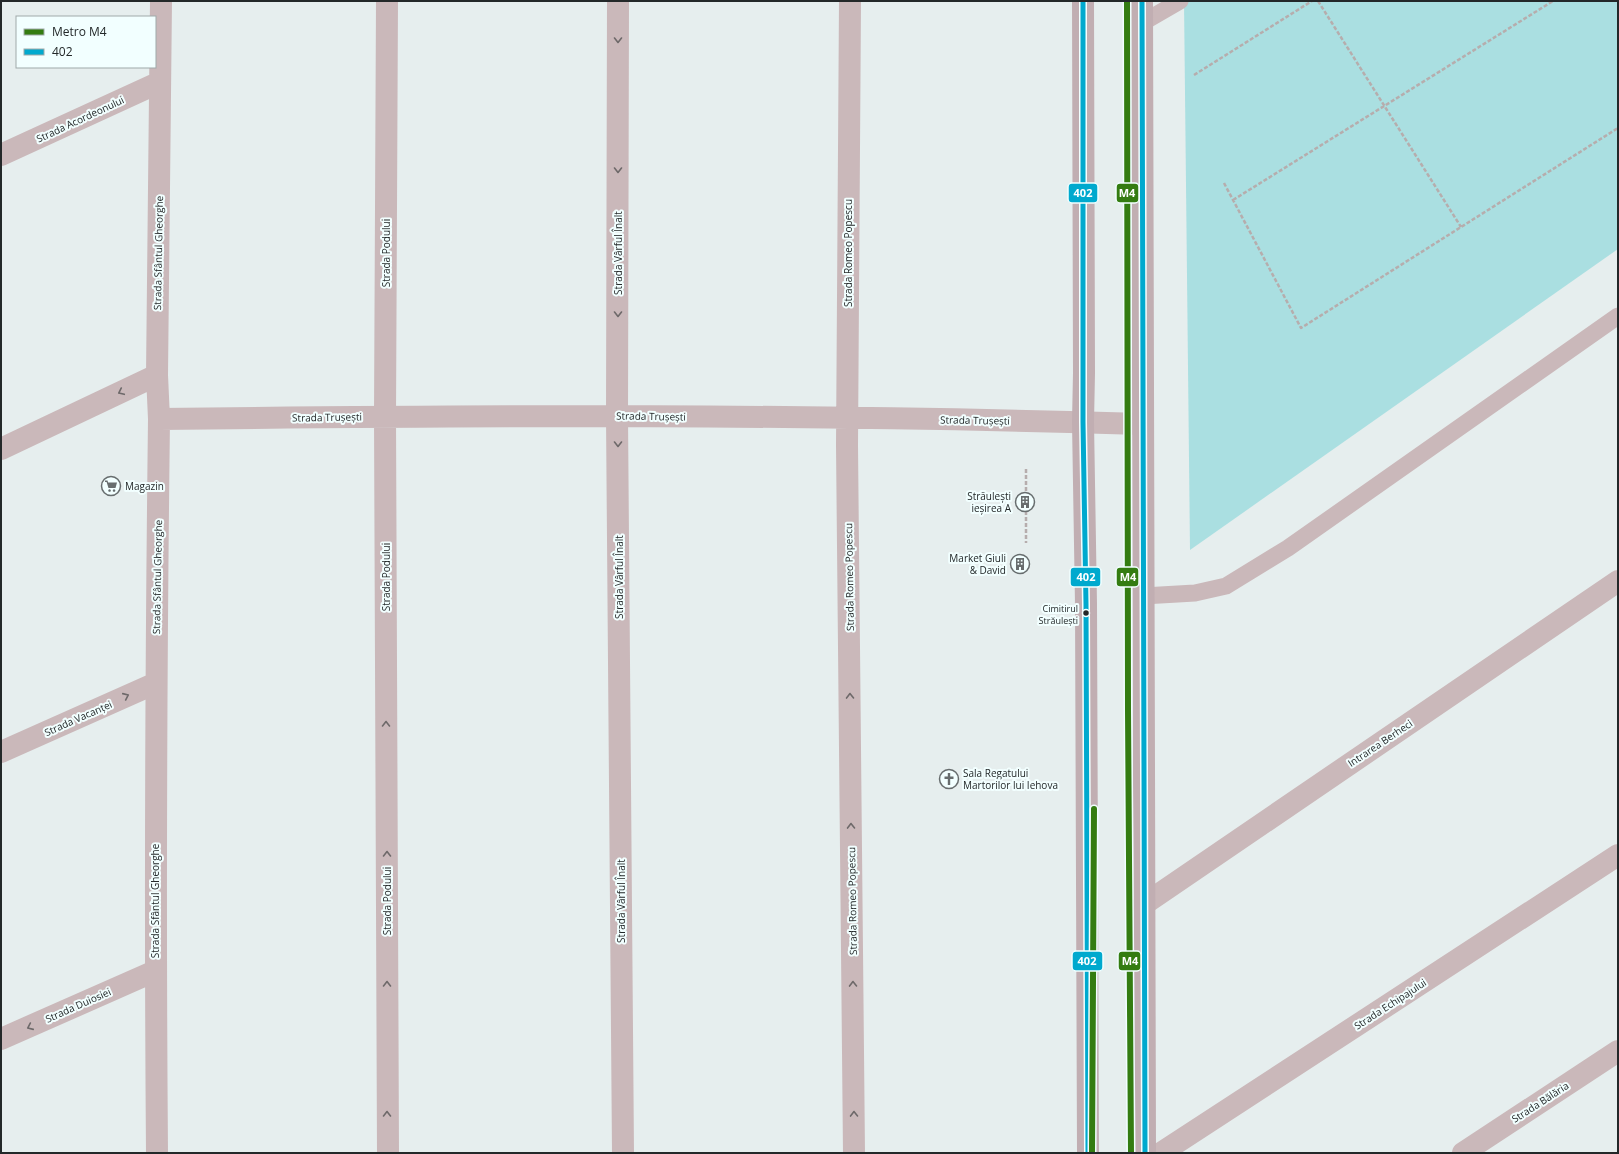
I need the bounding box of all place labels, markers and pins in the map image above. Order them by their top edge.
supermarket icon: Magazin [100,475,122,497]
place label: Magazin [125,479,164,493]
place label: Străulești ieșirea A [967,489,1012,515]
building icon: Străulești ieșirea A [1014,491,1036,513]
place label: Market Giuli & David [949,551,1006,577]
building icon: Market Giuli & David [1009,553,1031,575]
place label: Cimitirul Străulești [1039,602,1078,627]
marker: Cimitirul Străulești [1081,608,1091,618]
place label: Sala Regatului Martorilor lui Iehova [963,766,1058,792]
church icon: Sala Regatului Martorilor lui Iehova [938,768,960,790]

